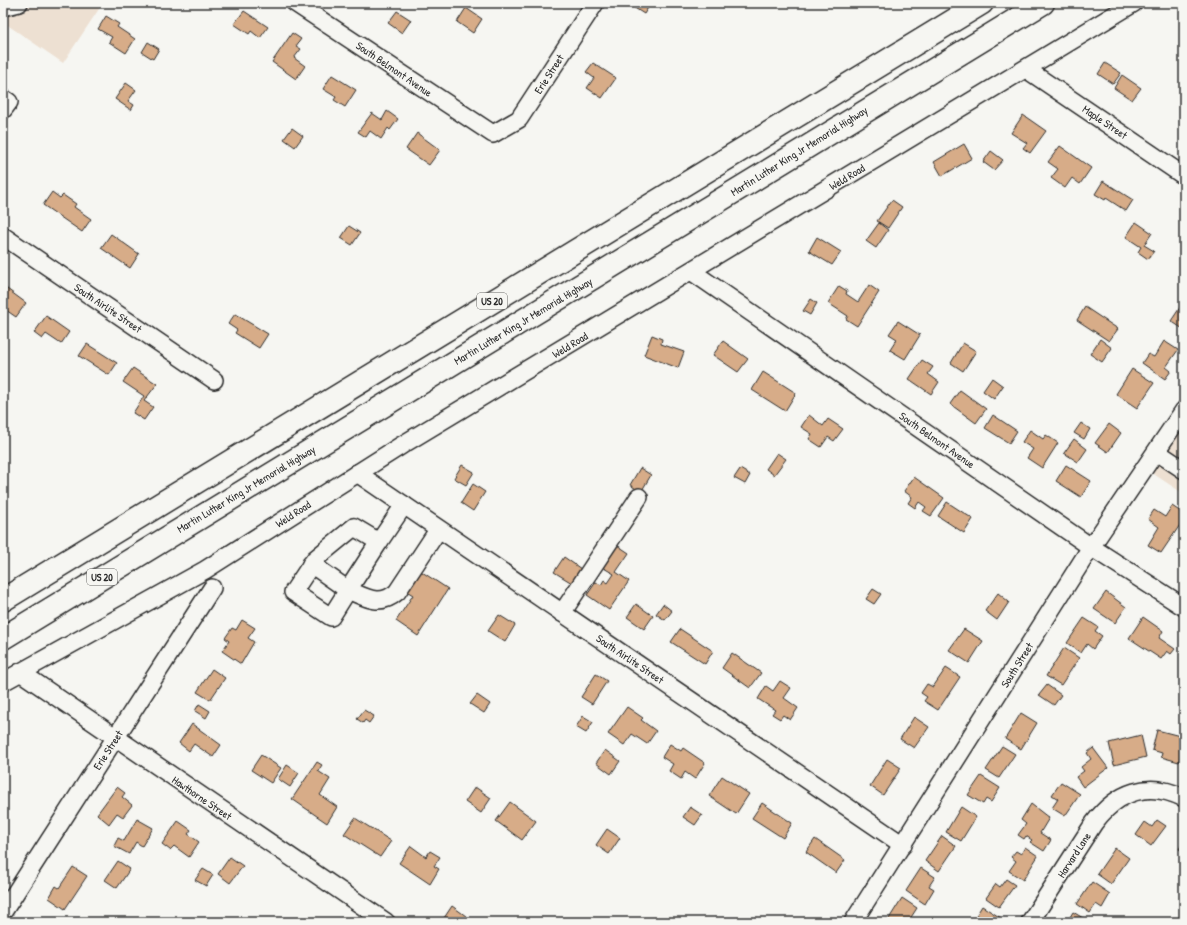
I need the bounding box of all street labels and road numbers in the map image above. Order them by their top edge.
street label: South Belmont Avenue [353,38,435,100]
street label: Erie Street [531,52,567,96]
street label: Maple Street [1080,102,1130,142]
street label: Martin Luther King Jr Memorial Highway [728,103,870,199]
street label: Weld Road [827,161,868,193]
street label: Martin Luther King Jr Memorial Highway [451,274,595,368]
street label: South Airlite Street [72,280,145,336]
road number: US 20 [477,293,507,309]
street label: Weld Road [550,329,591,361]
street label: South Belmont Avenue [897,409,978,472]
street label: Martin Luther King Jr Memorial Highway [174,442,318,536]
street label: Weld Road [273,497,314,530]
road number: US 20 [87,569,117,585]
street label: South Airlite Street [594,631,667,687]
street label: South Street [998,640,1036,690]
street label: Erie Street [90,728,126,772]
street label: Hawthorne Street [169,773,235,823]
street label: Harvard Lane [1054,829,1094,880]

